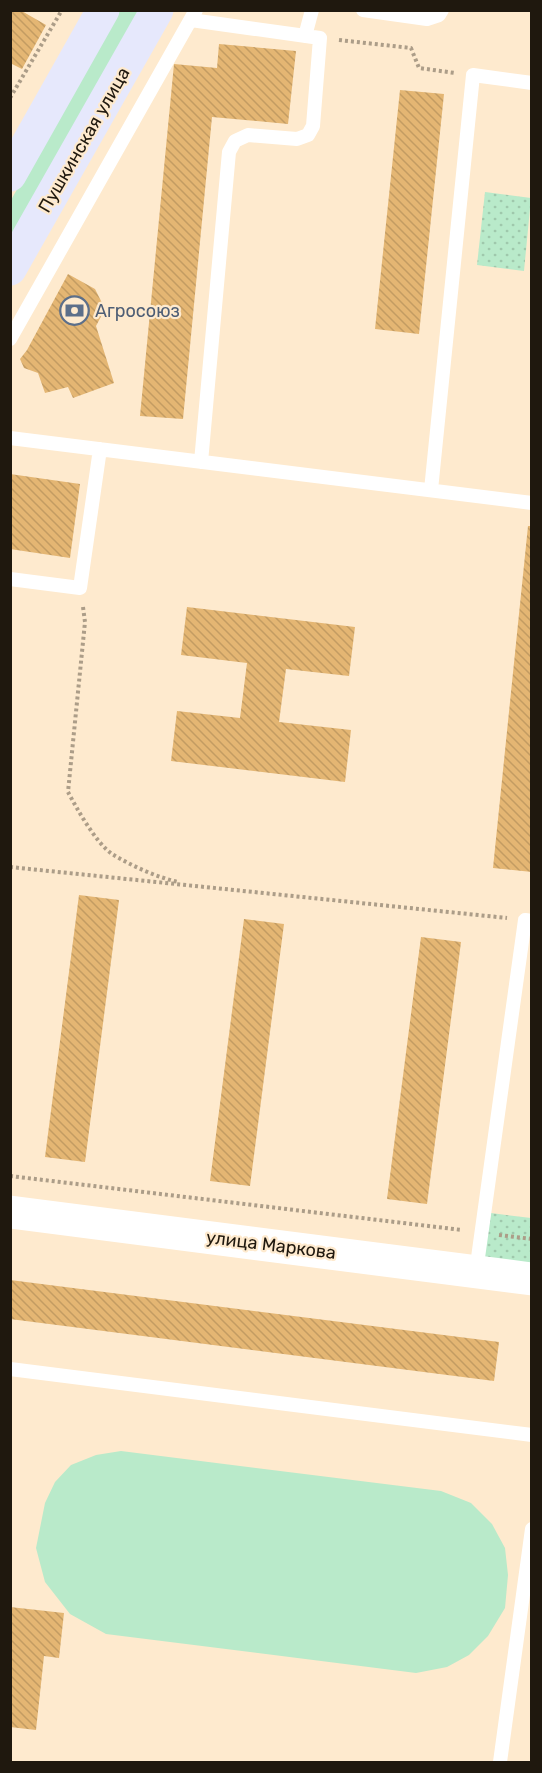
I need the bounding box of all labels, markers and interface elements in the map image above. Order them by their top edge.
street label: Пушкинская улица [33,63,135,217]
bank icon: Агросоюз [58,295,90,327]
place label: Агросоюз [95,300,180,322]
street label: улица Маркова [205,1226,337,1264]

